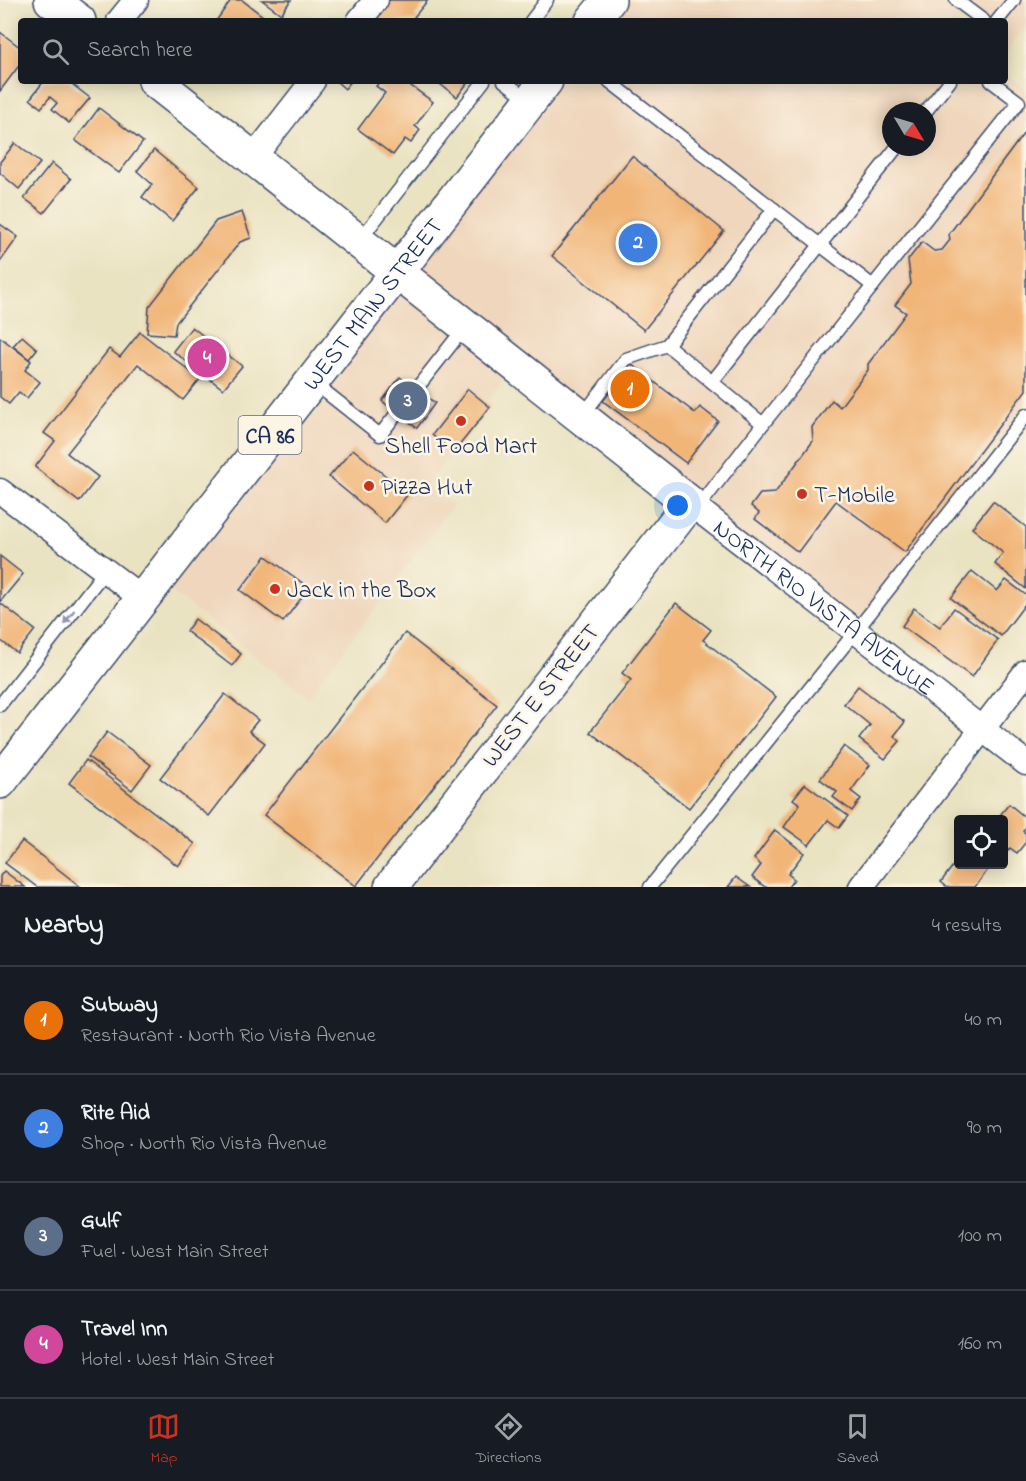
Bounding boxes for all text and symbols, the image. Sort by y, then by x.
search box [18,18,1008,84]
icon: search [39,35,72,68]
text: Search here [87,35,192,67]
north arrow [882,102,936,156]
street label: WEST MAIN STREET [296,211,453,399]
pin: 2 [618,220,658,266]
pin: 4 [188,336,226,380]
pin: 1 [610,366,650,412]
pin: 3 [388,378,428,424]
marker: Shell Food Mart [454,414,468,428]
road number: CA 86 [238,416,302,454]
place label: Shell Food Mart [385,430,537,465]
place label: Pizza Hut [381,471,473,506]
marker: Pizza Hut [362,479,376,493]
place label: T-Mobile [814,479,895,514]
marker: T-Mobile [795,487,809,501]
your location [663,491,692,520]
street label: NORTH RIO VISTA AVENUE [705,512,941,706]
place label: Jack in the Box [287,574,437,609]
marker: Jack in the Box [268,582,282,596]
one-way arrow [64,609,76,624]
street label: WEST E STREET [475,617,610,776]
map controls [954,815,1008,869]
button: locate [954,815,1008,869]
text: Nearby [24,907,103,945]
text: 4 results [932,912,1002,941]
text: Subway [81,990,158,1022]
text: 1 [40,1006,47,1035]
text: 40 m [965,1006,1002,1035]
text: Restaurant · North Rio Vista Avenue [81,1022,376,1051]
text: Rite Aid [81,1098,150,1130]
text: 2 [39,1114,48,1143]
text: 90 m [967,1114,1002,1143]
text: Shop · North Rio Vista Avenue [81,1130,327,1159]
text: Gulf [81,1206,121,1238]
text: 3 [39,1222,48,1251]
text: 100 m [958,1222,1002,1251]
text: Fuel · West Main Street [81,1238,269,1267]
text: Travel Inn [81,1314,167,1346]
text: 4 [39,1330,48,1359]
text: 160 m [958,1330,1002,1359]
text: Hotel · West Main Street [81,1346,274,1375]
tab: Map [147,1410,180,1470]
tab: Directions [475,1410,542,1470]
tab: Saved [837,1410,879,1470]

